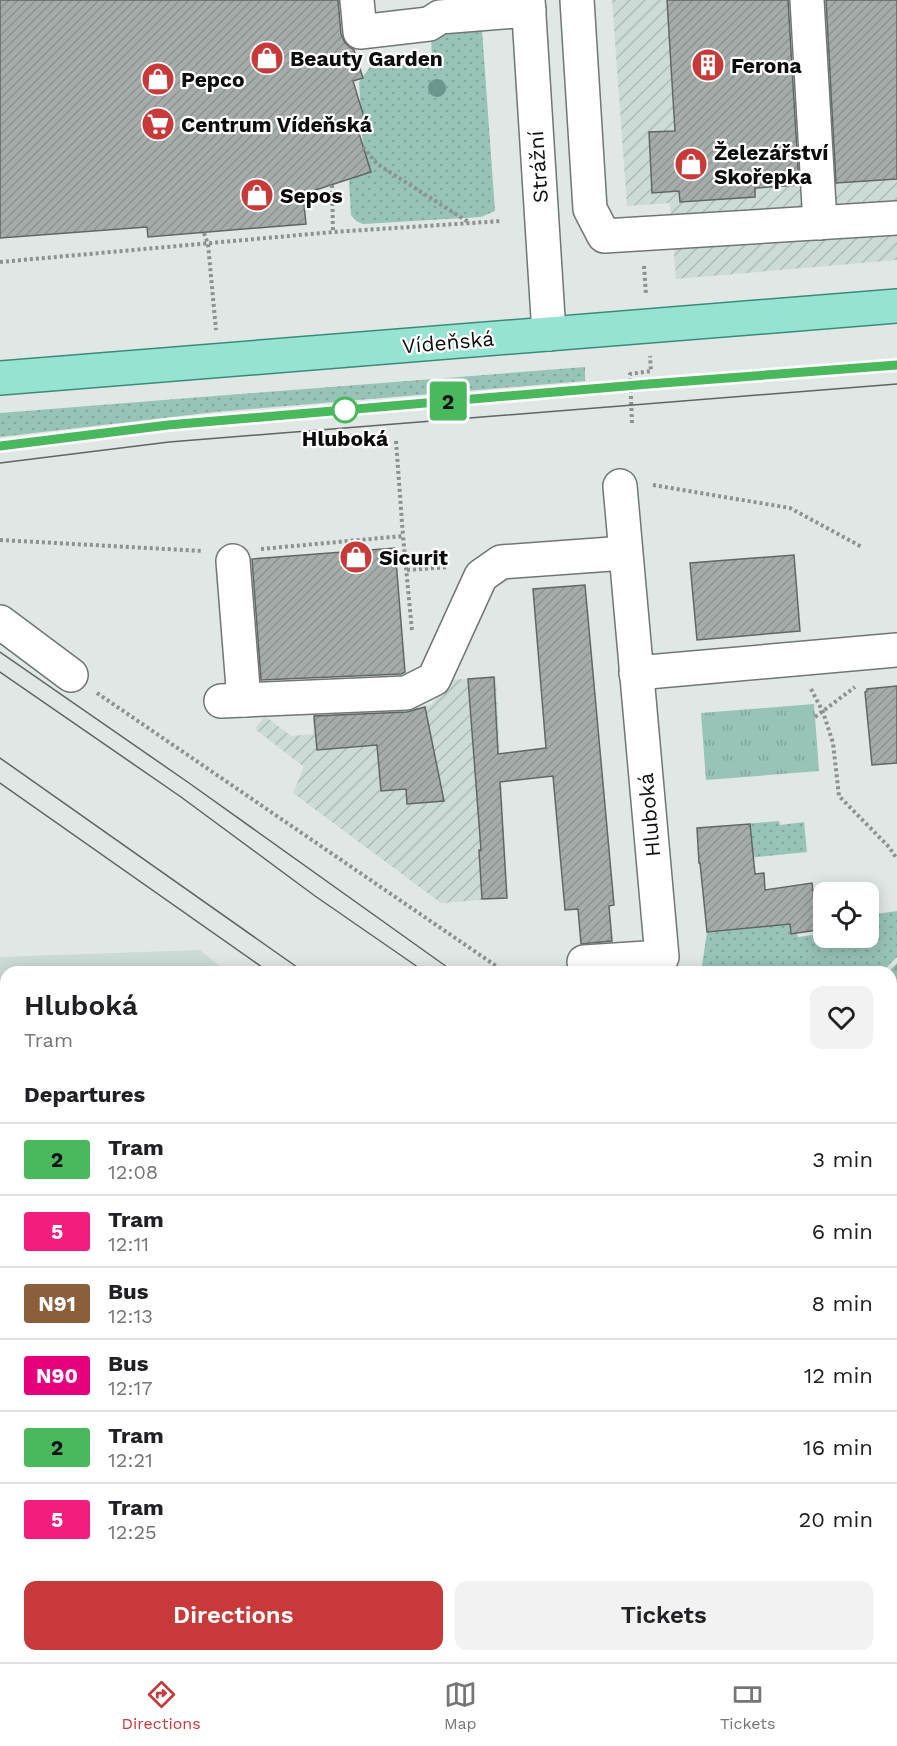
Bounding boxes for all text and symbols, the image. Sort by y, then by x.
shop icon: Beauty Garden [249,40,285,76]
place label: Beauty Garden [290,46,443,71]
building icon: Ferona [690,47,726,83]
place label: Ferona [731,53,802,78]
shop icon: Pepco [140,61,176,97]
place label: Pepco [181,67,245,92]
supermarket icon: Centrum Vídeňská [140,106,176,142]
place label: Centrum Vídeňská [181,112,373,137]
street label: Strážní [523,130,553,204]
place label: Železářství Skořepka [714,140,829,189]
shop icon: Železářství Skořepka [673,146,709,182]
shop icon: Sepos [239,177,275,213]
place label: Sepos [280,183,343,208]
street label: Vídeňská [401,326,495,358]
line badge: 2 [428,382,468,420]
text: 2 [442,389,454,414]
marker: Hluboká [332,397,358,423]
place label: Hluboká [302,426,389,451]
shop icon: Sicurit [338,539,374,575]
place label: Sicurit [379,545,448,570]
street label: Hluboká [633,772,665,858]
map controls [813,882,879,948]
button: locate [813,882,879,948]
button: heart [810,986,873,1049]
text: Hluboká [24,989,138,1022]
text: Tram [24,1028,73,1052]
text: Departures [24,1082,145,1107]
text: Tram [108,1135,164,1160]
text: 2 [51,1147,63,1172]
text: 3 min [812,1147,873,1172]
text: 12:08 [108,1160,158,1184]
text: Tram [108,1207,164,1232]
text: 5 [51,1219,63,1244]
text: 6 min [812,1219,873,1244]
text: 12:11 [108,1232,149,1256]
text: Bus [108,1279,148,1304]
text: N91 [38,1291,76,1316]
text: 8 min [812,1291,873,1316]
text: 12:13 [108,1304,153,1328]
text: Bus [108,1351,148,1376]
text: N90 [36,1363,78,1388]
text: 12 min [804,1363,873,1388]
text: 12:17 [108,1376,152,1400]
text: Tram [108,1423,164,1448]
text: 2 [51,1435,63,1460]
text: 16 min [803,1435,873,1460]
text: 12:21 [108,1448,153,1472]
text: Tram [108,1495,164,1520]
text: 5 [51,1507,63,1532]
text: 20 min [799,1507,873,1532]
text: 12:25 [108,1520,157,1544]
button: Directions [24,1581,443,1650]
button: Tickets [455,1581,873,1650]
tab: Directions [122,1678,201,1733]
tab: Map [444,1678,477,1733]
tab: Tickets [720,1678,775,1733]

